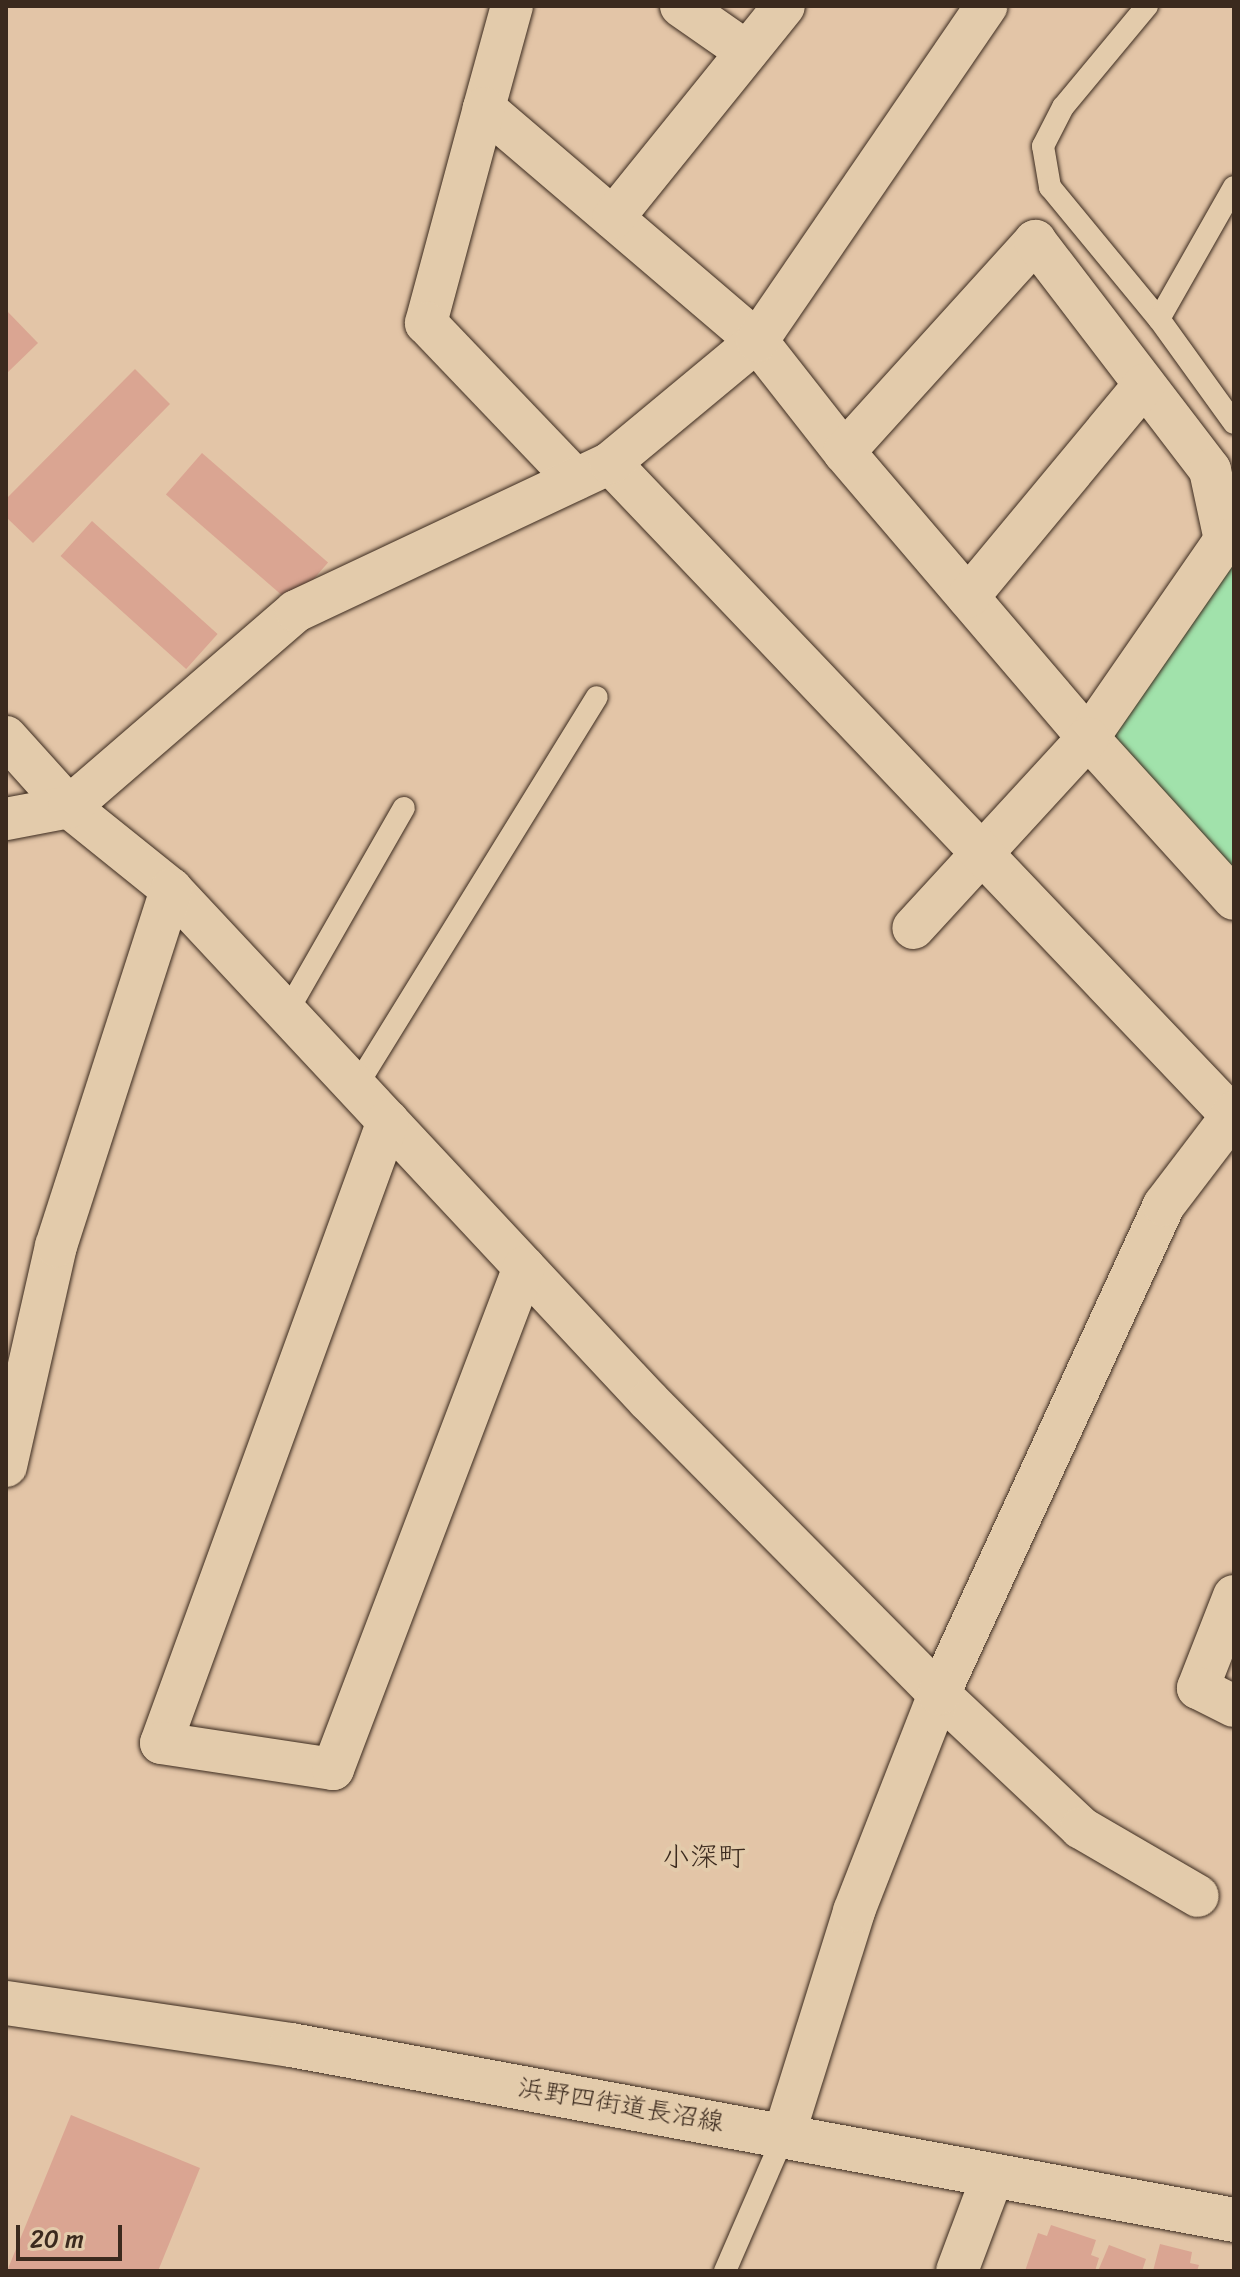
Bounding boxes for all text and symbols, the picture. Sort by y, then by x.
district label: 小深町 [662,1840,746,1874]
street label: 浜野四街道長沼線 [516,2072,726,2138]
scale bar [20,2209,126,2259]
text: 20 m [30,2218,84,2260]

